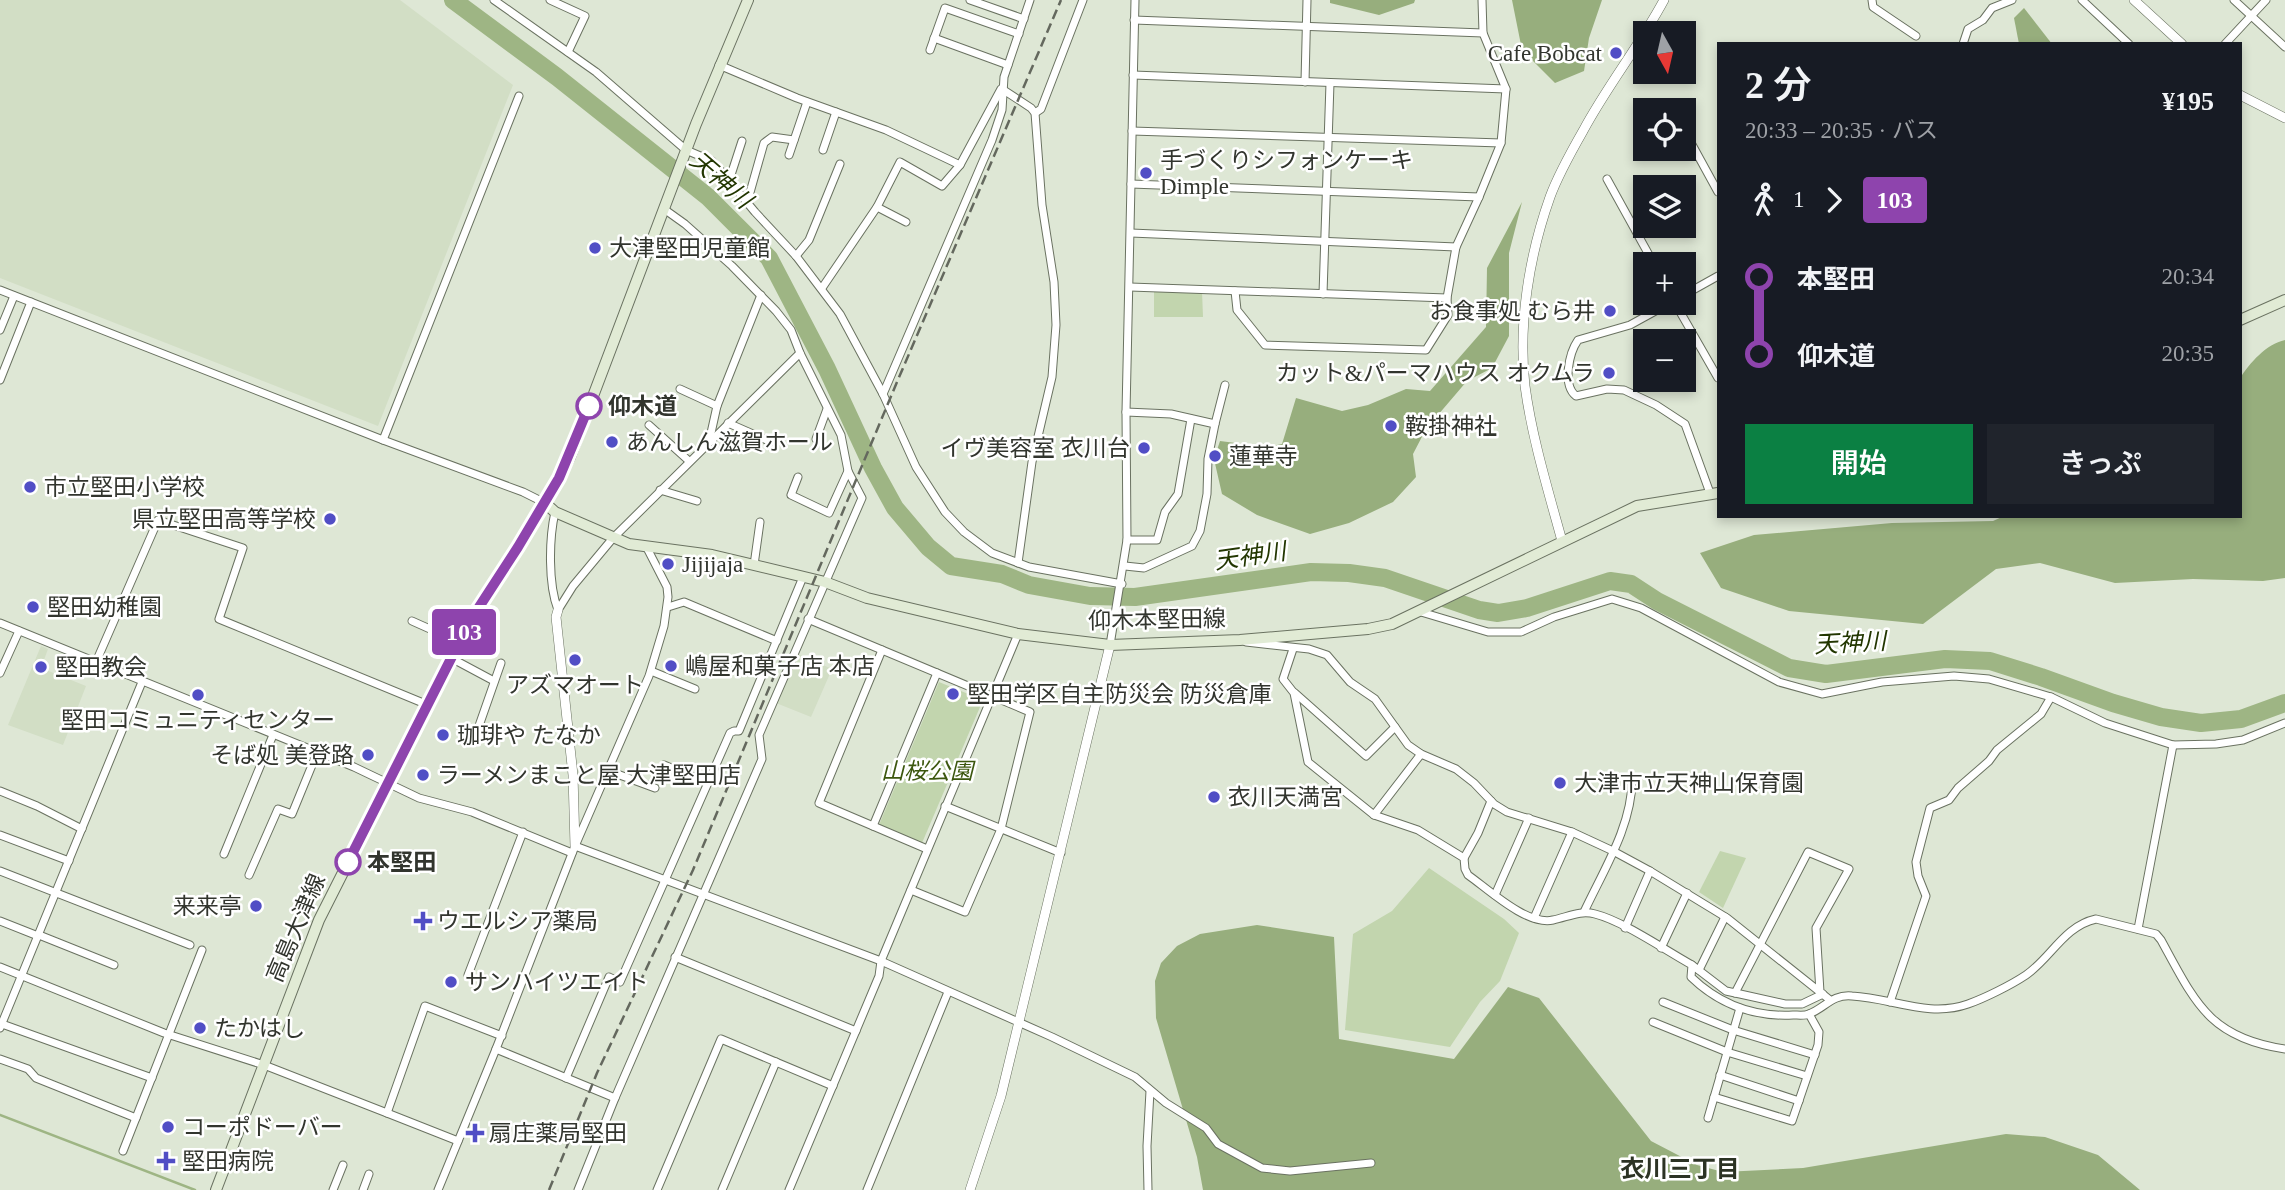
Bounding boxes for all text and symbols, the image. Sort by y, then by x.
north arrow [1633,21,1696,84]
map controls [1633,21,1696,392]
place label: Cafe Bobcat [1488,41,1603,66]
marker: Cafe Bobcat [1608,45,1624,61]
text: 2 分 [1745,64,1812,106]
text: ¥195 [2162,87,2214,116]
button: locate [1633,98,1696,161]
text: 20:33 – 20:35 · バス [1745,118,1938,143]
water label: 天神川 [685,147,759,215]
place label: 手づくりシフォンケーキ Dimple [1160,148,1413,199]
marker: 手づくりシフォンケーキ Dimple [1138,165,1154,181]
button: layers [1633,175,1696,238]
icon: walk [1745,181,1783,219]
icon: forward [1815,181,1853,219]
text: 1 [1793,187,1805,212]
text: 103 [1877,187,1913,213]
place label: 大津堅田児童館 [609,236,770,261]
marker: 大津堅田児童館 [587,240,603,256]
button: + [1633,252,1696,315]
text: 20:34 [2162,264,2214,289]
text: 本堅田 [1797,265,1875,294]
place label: お食事処 むら井 [1429,299,1596,324]
marker: お食事処 むら井 [1602,303,1618,319]
button: − [1633,329,1696,392]
text: 20:35 [2162,341,2214,366]
text: 仰木道 [1797,342,1875,371]
place label: カット&パーマハウス オクムラ [1276,361,1595,386]
marker: カット&パーマハウス オクムラ [1601,365,1617,381]
marker: 仰木道 [576,393,602,419]
place label: 仰木道 [608,394,677,419]
place label: 鞍掛神社 [1405,414,1497,439]
marker: 鞍掛神社 [1383,418,1399,434]
button: 開始 [1745,424,1973,504]
button: きっぷ [1987,424,2214,504]
place label: あんしん滋賀ホール [626,430,833,455]
marker: あんしん滋賀ホール [604,434,620,450]
place label: イヴ美容室 衣川台 [940,436,1130,461]
marker: イヴ美容室 衣川台 [1136,440,1152,456]
place label: 蓮華寺 [1229,444,1298,469]
marker: 蓮華寺 [1207,448,1223,464]
place label: 市立堅田小学校 [44,475,205,500]
marker: 市立堅田小学校 [22,479,38,495]
place label: 県立堅田高等学校 [132,507,316,532]
marker: 県立堅田高等学校 [322,511,338,527]
water label: 天神川 [1213,538,1290,574]
place label: Jijijaja [682,552,743,577]
marker: Jijijaja [660,556,676,572]
place label: 堅田幼稚園 [47,595,162,620]
marker: 堅田幼稚園 [25,599,41,615]
street label: 仰木本堅田線 [1088,606,1226,634]
line badge: 103 [424,609,504,655]
text: 103 [446,619,482,645]
water label: 天神川 [1813,628,1890,658]
marker: アズマオート [567,652,583,668]
place label: 嶋屋和菓子店 本店 [685,654,875,679]
place label: 堅田教会 [55,655,147,680]
marker: 嶋屋和菓子店 本店 [663,658,679,674]
marker: 堅田教会 [33,659,49,675]
place label: アズマオート [506,673,644,698]
place label: 堅田学区自主防災会 防災倉庫 [967,682,1272,707]
marker: 堅田学区自主防災会 防災倉庫 [945,686,961,702]
marker: 堅田コミュニティセンター [190,687,206,703]
place label: 堅田コミュニティセンター [61,708,335,733]
place label: 珈琲や たなか [457,723,601,748]
marker: 珈琲や たなか [435,727,451,743]
place label: そば処 美登路 [210,743,354,768]
marker: そば処 美登路 [360,747,376,763]
park label: 山桜公園 [881,759,976,784]
place label: ラーメンまこと屋 大津堅田店 [437,763,741,788]
marker: ラーメンまこと屋 大津堅田店 [415,767,431,783]
place label: 大津市立天神山保育園 [1574,771,1804,796]
marker: 大津市立天神山保育園 [1552,775,1568,791]
place label: 衣川天満宮 [1228,785,1343,810]
marker: 衣川天満宮 [1206,789,1222,805]
marker: 本堅田 [335,849,361,875]
place label: 本堅田 [367,850,436,875]
street label: 高島大津線 [262,870,330,986]
place label: 来来亭 [173,894,242,919]
marker: 来来亭 [248,898,264,914]
place label: ウエルシア薬局 [437,909,598,934]
marker: ウエルシア薬局 [415,913,431,929]
place label: サンハイツエイト [465,970,649,995]
marker: サンハイツエイト [443,974,459,990]
place label: たかはし [214,1016,305,1041]
marker: たかはし [192,1020,208,1036]
place label: コーポドーバー [182,1115,343,1140]
marker: コーポドーバー [160,1119,176,1135]
place label: 扇庄薬局堅田 [489,1121,627,1146]
marker: 扇庄薬局堅田 [467,1125,483,1141]
place label: 堅田病院 [182,1149,274,1174]
marker: 堅田病院 [156,1151,176,1171]
district label: 衣川三丁目 [1620,1156,1740,1182]

